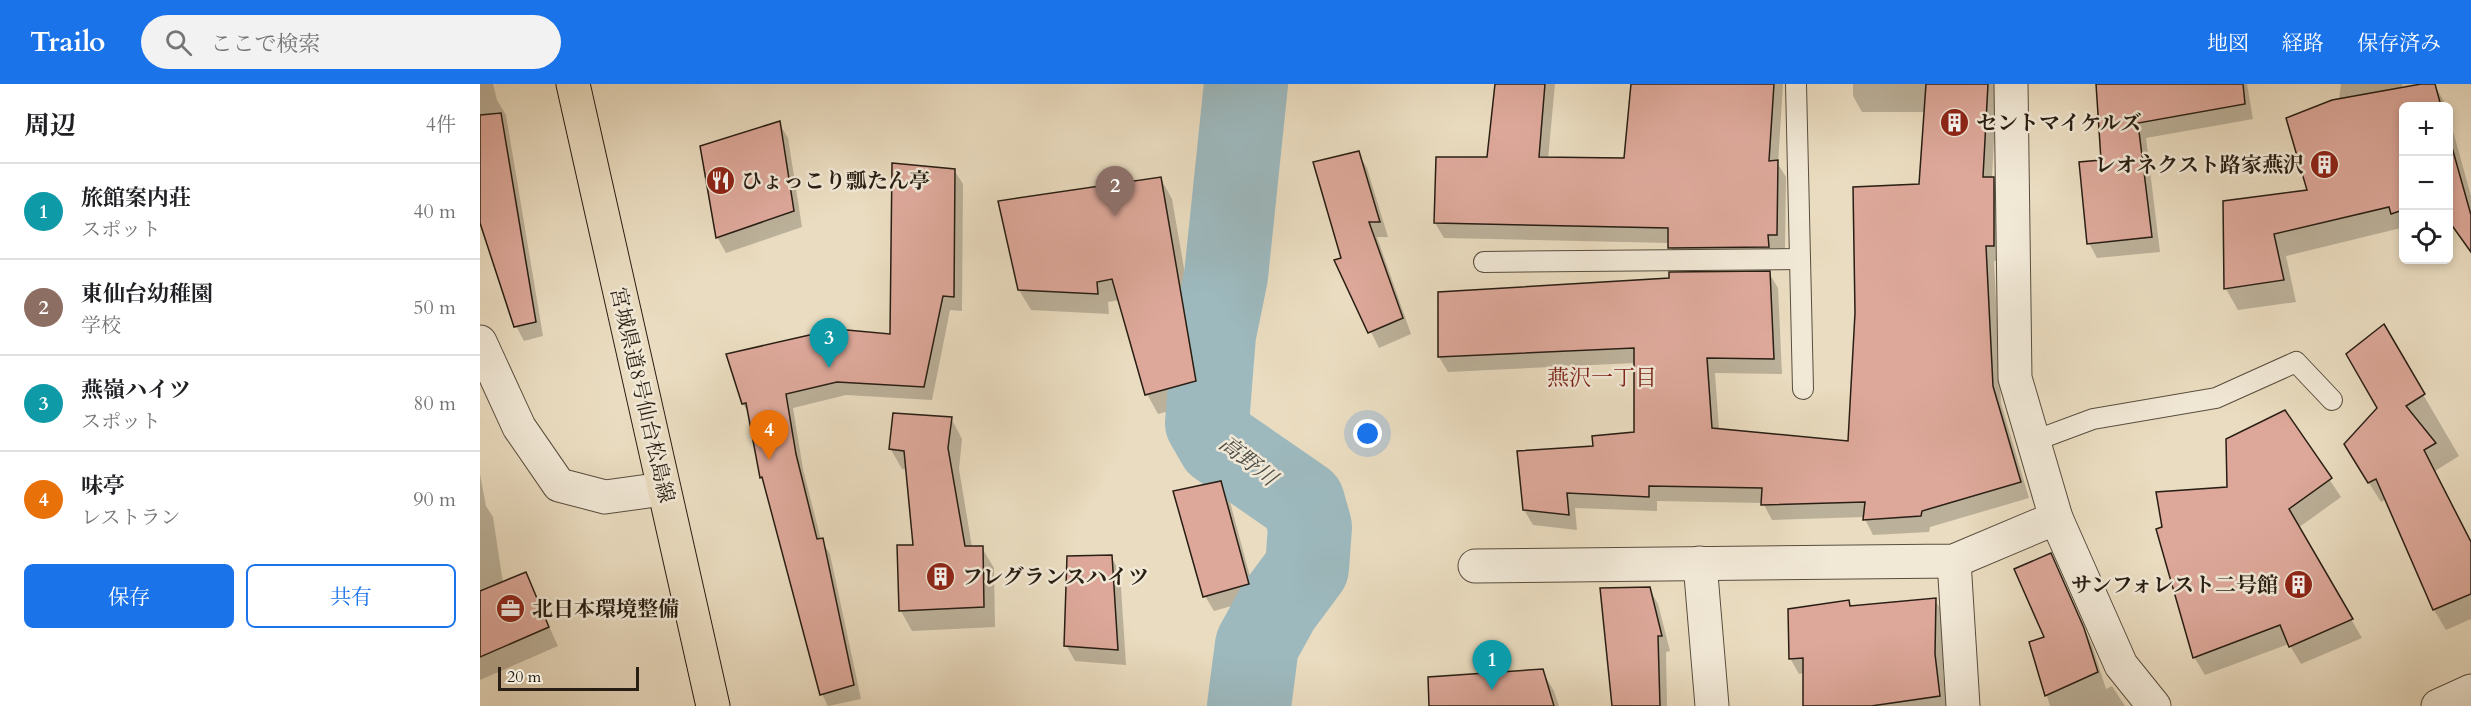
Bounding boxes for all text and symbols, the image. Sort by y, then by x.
search box [141,15,561,69]
text: Trailo [30,23,105,61]
icon: search [162,26,195,59]
text: ここで検索 [210,29,320,59]
text: 地図 [2207,29,2249,58]
text: 経路 [2282,29,2324,58]
text: 保存済み [2357,29,2441,58]
map controls [2399,102,2453,264]
button: + [2399,102,2453,156]
building icon: セントマイケルズ [1939,107,1971,139]
text: 周辺 [24,108,76,143]
place label: セントマイケルズ [1976,109,2141,138]
text: 4件 [426,111,456,138]
building icon: レオネクスト路家燕沢 [2309,149,2341,181]
place label: レオネクスト路家燕沢 [2094,151,2304,180]
button: − [2399,156,2453,210]
restaurant icon: ひょっこり瓢たん亭 [704,165,736,197]
pin: 2 [1096,166,1134,216]
place label: ひょっこり瓢たん亭 [741,167,930,196]
text: 旅館案内荘 [81,183,191,213]
text: 1 [38,198,49,225]
text: 40 m [413,198,456,225]
button: locate [2399,210,2453,264]
text: スポット [81,216,161,243]
text: 東仙台幼稚園 [81,279,213,309]
street label: 宮城県道8号仙台松島線 [603,284,681,506]
text: 2 [38,294,49,321]
text: 50 m [413,294,456,321]
text: 学校 [81,312,121,339]
pin: 3 [810,318,848,368]
district label: 燕沢一丁目 [1547,363,1657,393]
text: 燕嶺ハイツ [81,375,191,405]
text: 3 [38,390,49,417]
text: 80 m [413,390,456,417]
text: スポット [81,408,161,435]
pin: 4 [750,410,788,460]
your location [1353,419,1382,448]
water label: 高野川 [1213,429,1285,494]
text: 味亭 [81,471,125,501]
text: 4 [38,486,49,513]
text: 90 m [413,486,456,513]
text: レストラン [81,504,180,531]
building icon: フレグランスハイツ [925,561,957,593]
place label: フレグランスハイツ [962,563,1149,592]
button: 保存 [24,564,234,628]
button: 共有 [246,564,456,628]
building icon: サンフォレスト二号館 [2283,569,2315,601]
place label: サンフォレスト二号館 [2071,571,2278,600]
office icon: 北日本環境整備 [495,593,527,625]
place label: 北日本環境整備 [532,595,679,624]
pin: 1 [1472,640,1512,690]
scale bar [498,664,639,692]
text: 20 m [507,666,541,688]

